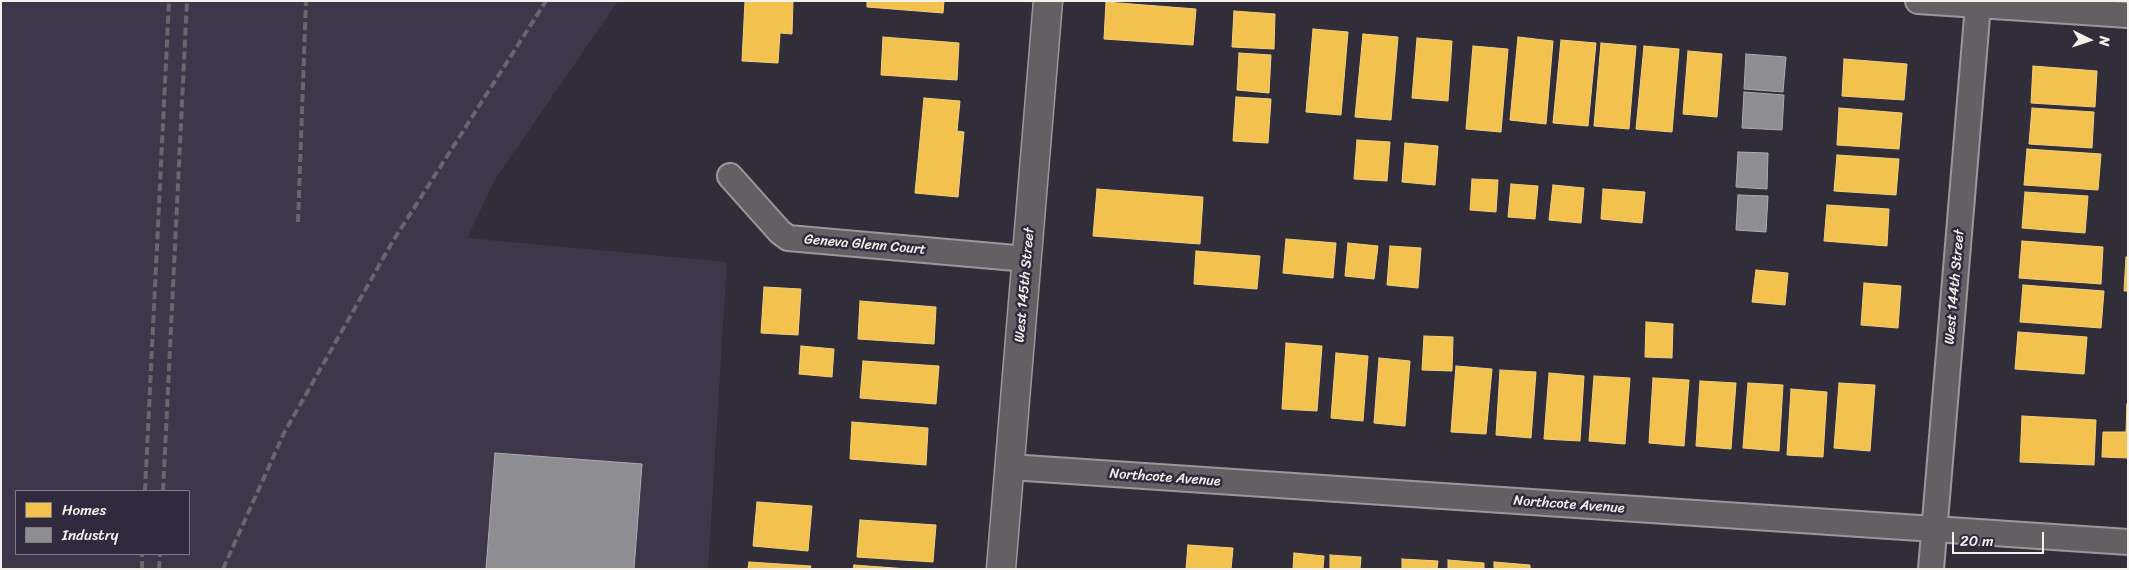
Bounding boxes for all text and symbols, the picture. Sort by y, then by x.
north arrow [2064,15,2114,65]
text: N [2092,35,2117,47]
street label: West 145th Street [1012,227,1038,343]
street label: West 144th Street [1942,229,1968,345]
street label: Geneva Glenn Court [804,231,926,259]
street label: Northcote Avenue [1109,466,1221,490]
legend [15,490,190,555]
street label: Northcote Avenue [1513,493,1625,517]
text: Homes [62,497,106,523]
text: Industry [62,522,119,548]
scale bar [1954,522,2046,554]
text: 20 m [1960,528,1994,554]

